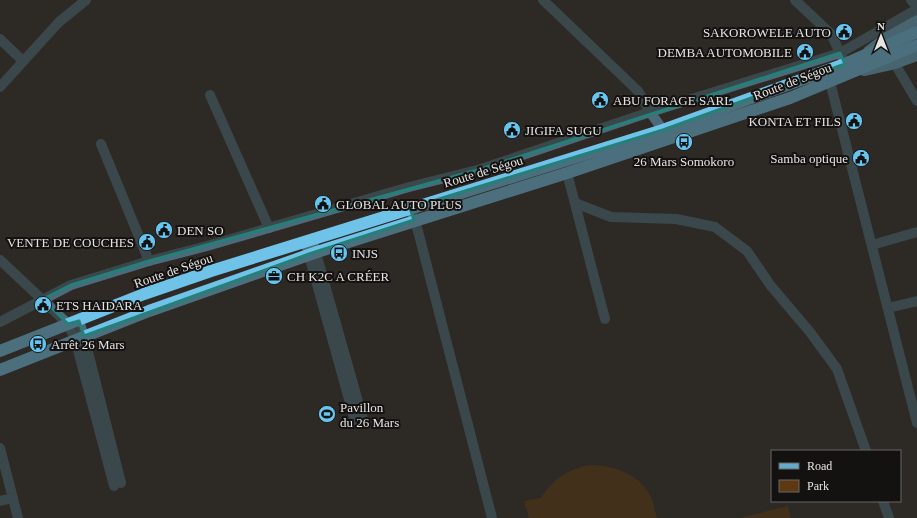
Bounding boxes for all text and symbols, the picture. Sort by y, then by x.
north arrow [861,16,901,56]
text: N [877,20,885,32]
public building icon: SAKOROWELE AUTO [834,22,854,42]
place label: SAKOROWELE AUTO [703,25,831,40]
public building icon: DEMBA AUTOMOBILE [795,42,815,62]
place label: DEMBA AUTOMOBILE [658,45,792,60]
street label: Route de Ségou [751,60,834,103]
public building icon: ABU FORAGE SARL [590,90,610,110]
place label: ABU FORAGE SARL [613,93,732,108]
public building icon: KONTA ET FILS [844,111,864,131]
place label: KONTA ET FILS [748,114,841,129]
public building icon: JIGIFA SUGU [502,120,522,140]
place label: JIGIFA SUGU [525,123,602,138]
bus stop icon: 26 Mars Somokoro [674,132,694,152]
public building icon: Samba optique [851,148,871,168]
place label: Samba optique [770,151,848,166]
street label: Route de Ségou [442,152,525,191]
place label: 26 Mars Somokoro [634,154,734,169]
public building icon: GLOBAL AUTO PLUS [313,194,333,214]
place label: GLOBAL AUTO PLUS [336,197,462,212]
public building icon: DEN SO [154,220,174,240]
place label: DEN SO [177,223,224,238]
public building icon: VENTE DE COUCHES [137,232,157,252]
place label: VENTE DE COUCHES [7,235,134,250]
bus stop icon: INJS [329,243,349,263]
place label: INJS [352,246,378,261]
street label: Route de Ségou [132,250,215,291]
office icon: CH K2C A CRÉER [264,266,284,286]
place label: CH K2C A CRÉER [287,269,390,284]
public building icon: ETS HAIDARA [33,295,53,315]
place label: ETS HAIDARA [56,298,143,313]
bus stop icon: Arrêt 26 Mars [28,334,48,354]
place label: Arrêt 26 Mars [51,337,125,352]
place label: Pavillon du 26 Mars [340,400,399,430]
sports icon: Pavillon du 26 Mars [317,404,337,424]
legend [771,450,901,502]
text: Road [807,459,832,473]
text: Park [807,479,829,493]

